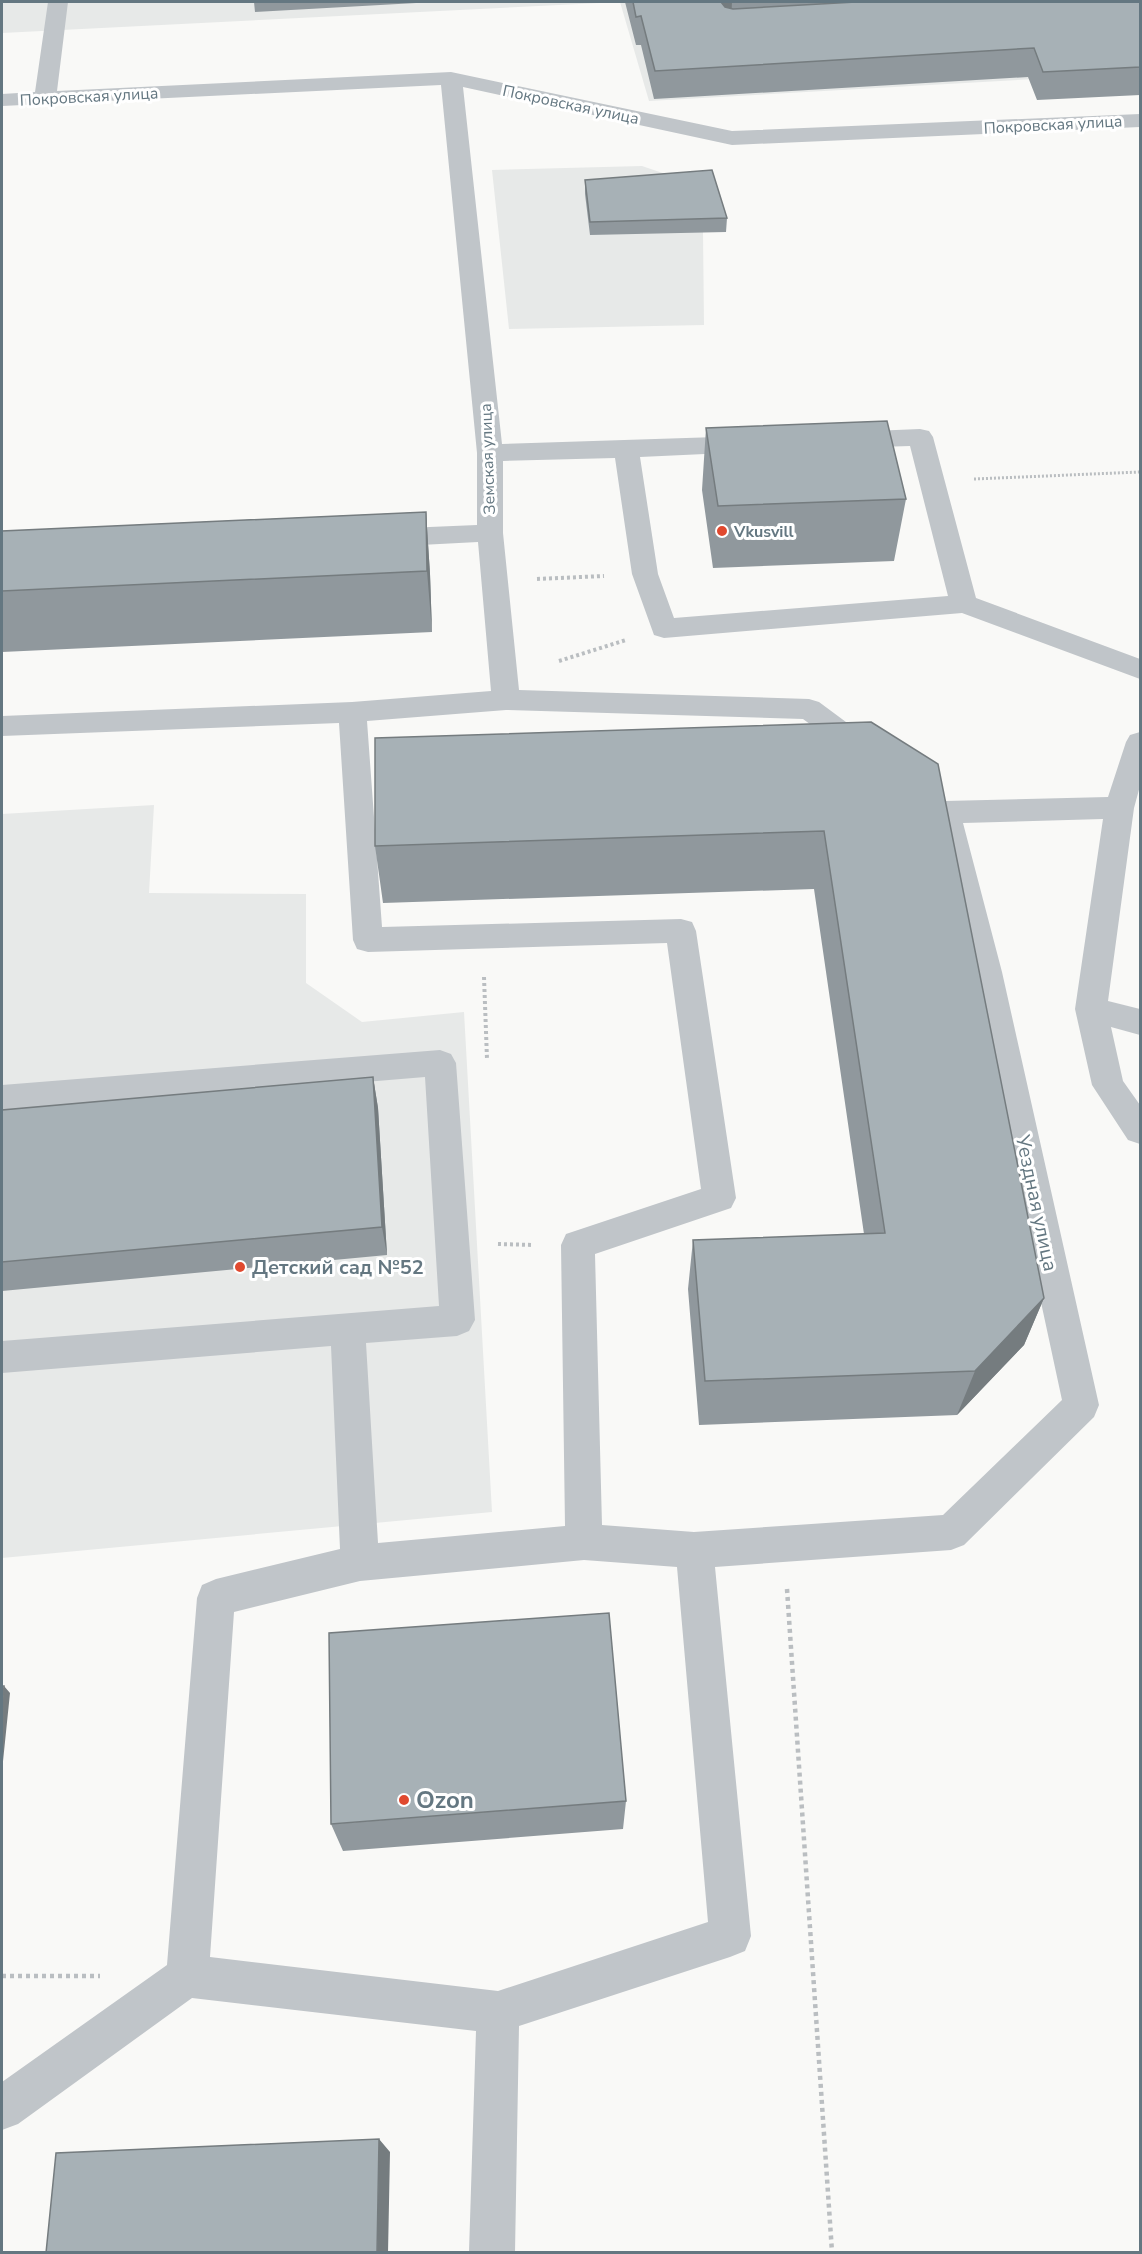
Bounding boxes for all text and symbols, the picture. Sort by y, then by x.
street label: Покровская улица [501,80,641,130]
street label: Покровская улица [19,82,159,112]
street label: Покровская улица [983,110,1123,140]
street label: Земская улица [475,403,501,515]
place label: Vkusvill [733,521,794,543]
marker: Vkusvill [715,524,729,538]
street label: Уездная улица [1009,1132,1064,1274]
place label: Детский сад №52 [252,1254,424,1281]
marker: Детский сад №52 [233,1260,247,1274]
place label: Ozon [416,1784,474,1816]
marker: Ozon [397,1793,411,1807]

